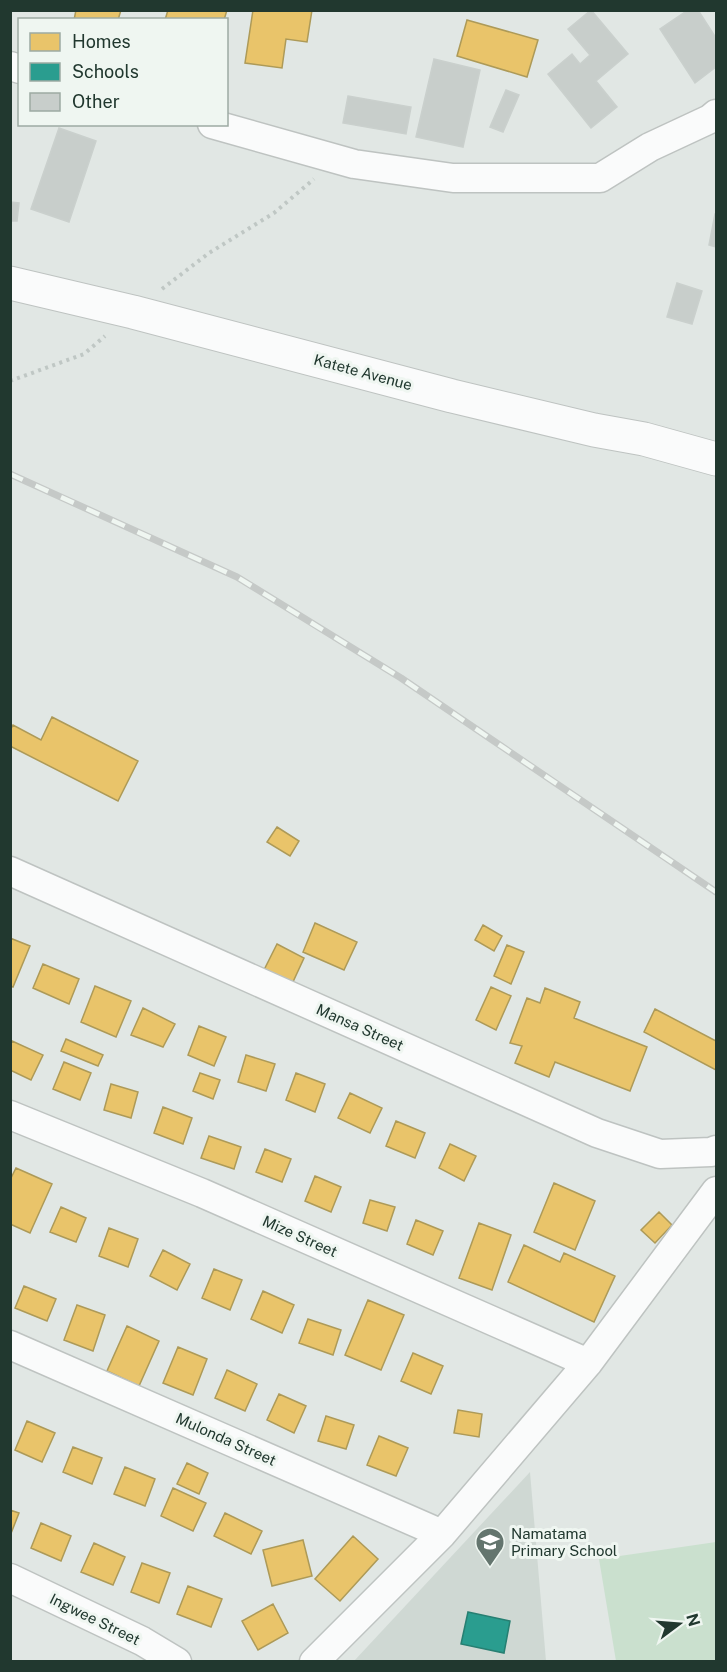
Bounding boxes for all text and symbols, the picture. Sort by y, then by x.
legend [18,18,228,126]
text: Homes [72,31,131,52]
text: Schools [72,61,139,82]
text: Other [72,91,120,112]
street label: Katete Avenue [312,351,414,393]
street label: Mansa Street [314,1000,406,1054]
street label: Mize Street [260,1212,340,1260]
street label: Mulonda Street [173,1409,279,1469]
place label: Namatama Primary School [511,1525,617,1559]
school or university icon: Namatama Primary School [474,1526,506,1568]
street label: Ingwee Street [47,1590,143,1648]
north arrow [649,1594,709,1654]
text: N [682,1611,704,1629]

